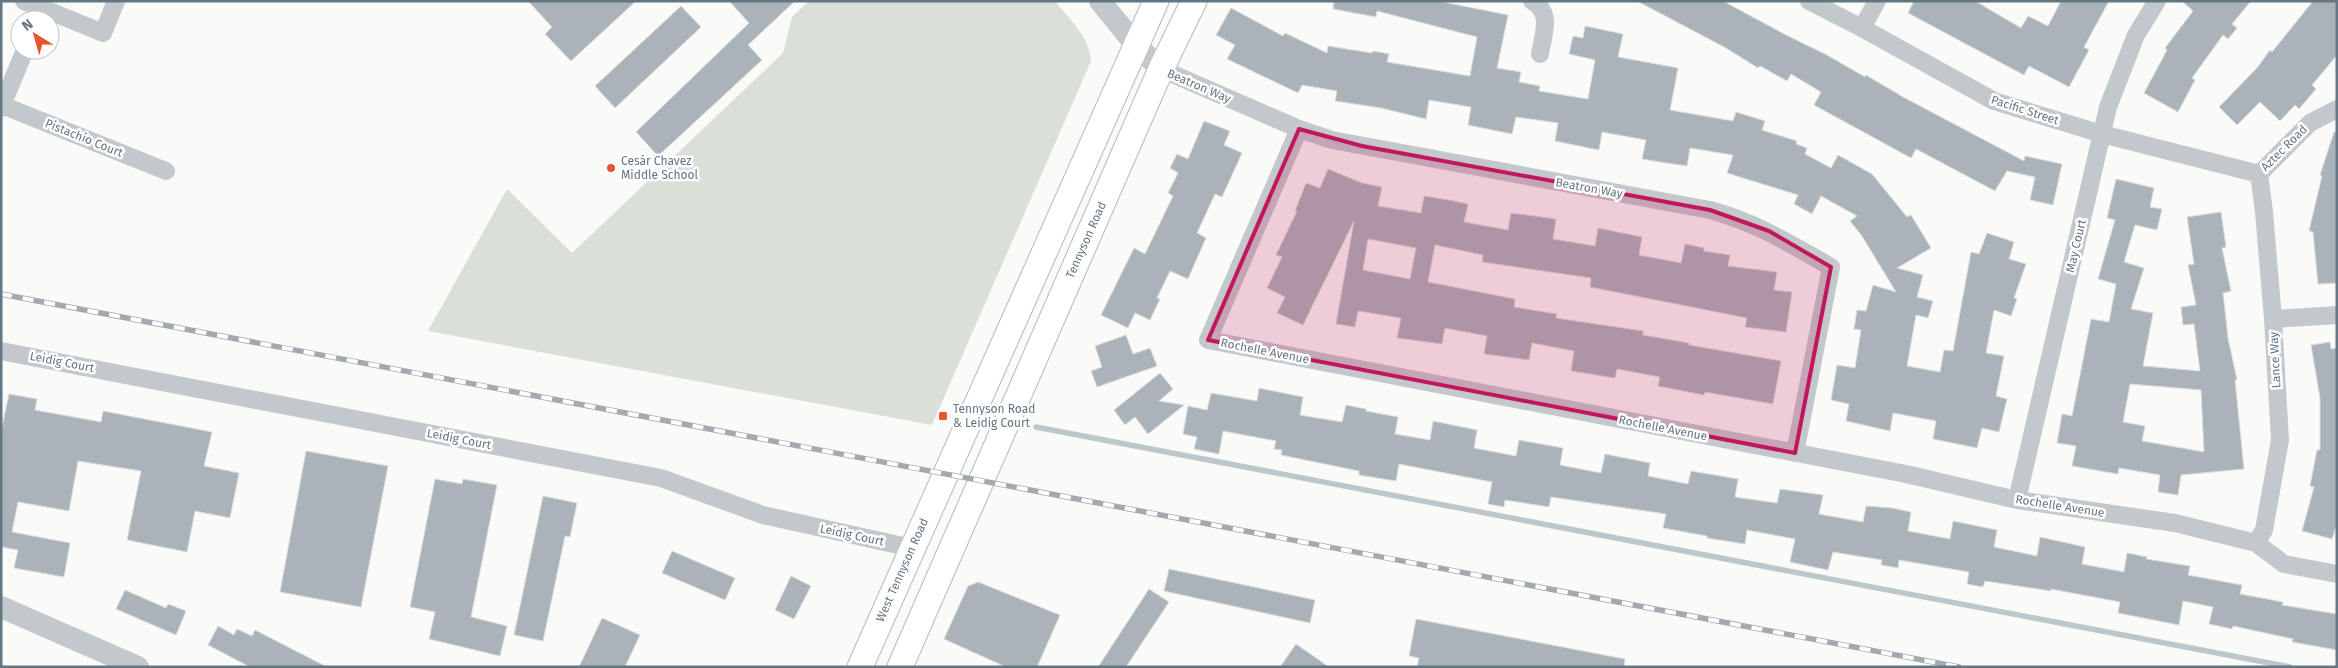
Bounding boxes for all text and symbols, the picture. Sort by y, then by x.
north arrow [10,10,60,60]
text: N [19,15,36,35]
street label: Beatron Way [1165,66,1233,106]
street label: Pacific Street [1989,92,2061,128]
street label: Pistachio Court [43,116,125,160]
street label: Aztec Road [2258,122,2310,174]
place label: Cesár Chavez Middle School [621,154,699,182]
marker: Cesár Chavez Middle School [605,162,617,174]
street label: Beatron Way [1554,175,1624,201]
street label: Tennyson Road [1063,200,1109,280]
street label: May Court [2063,217,2089,274]
street label: Lance Way [2267,331,2283,389]
street label: Rochelle Avenue [1220,336,1310,366]
street label: Leidig Court [29,349,96,375]
place label: Tennyson Road & Leidig Court [953,402,1035,430]
marker: Tennyson Road & Leidig Court [937,410,949,422]
street label: Rochelle Avenue [1618,413,1708,443]
street label: Leidig Court [426,426,493,452]
street label: Rochelle Avenue [2014,492,2106,520]
street label: West Tennyson Road [873,516,931,624]
street label: Leidig Court [819,521,886,549]

